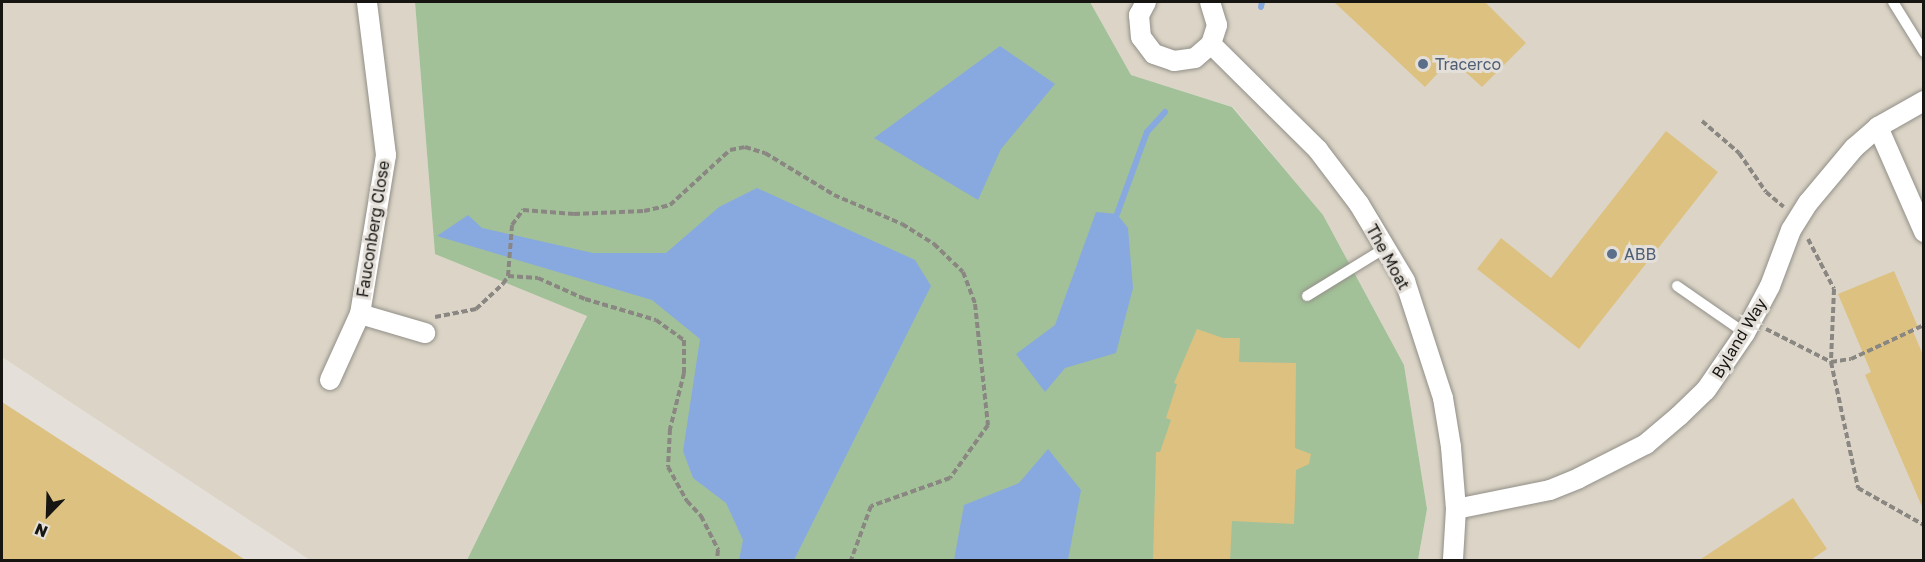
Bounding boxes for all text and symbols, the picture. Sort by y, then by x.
place label: Tracerco [1435,54,1501,74]
marker: Tracerco [1416,57,1430,71]
street label: Fauconberg Close [353,159,393,299]
street label: The Moat [1362,221,1414,293]
place label: ABB [1624,244,1656,264]
marker: ABB [1605,247,1619,261]
street label: Byland Way [1708,295,1770,381]
north arrow [18,484,78,544]
text: N [31,519,50,542]

